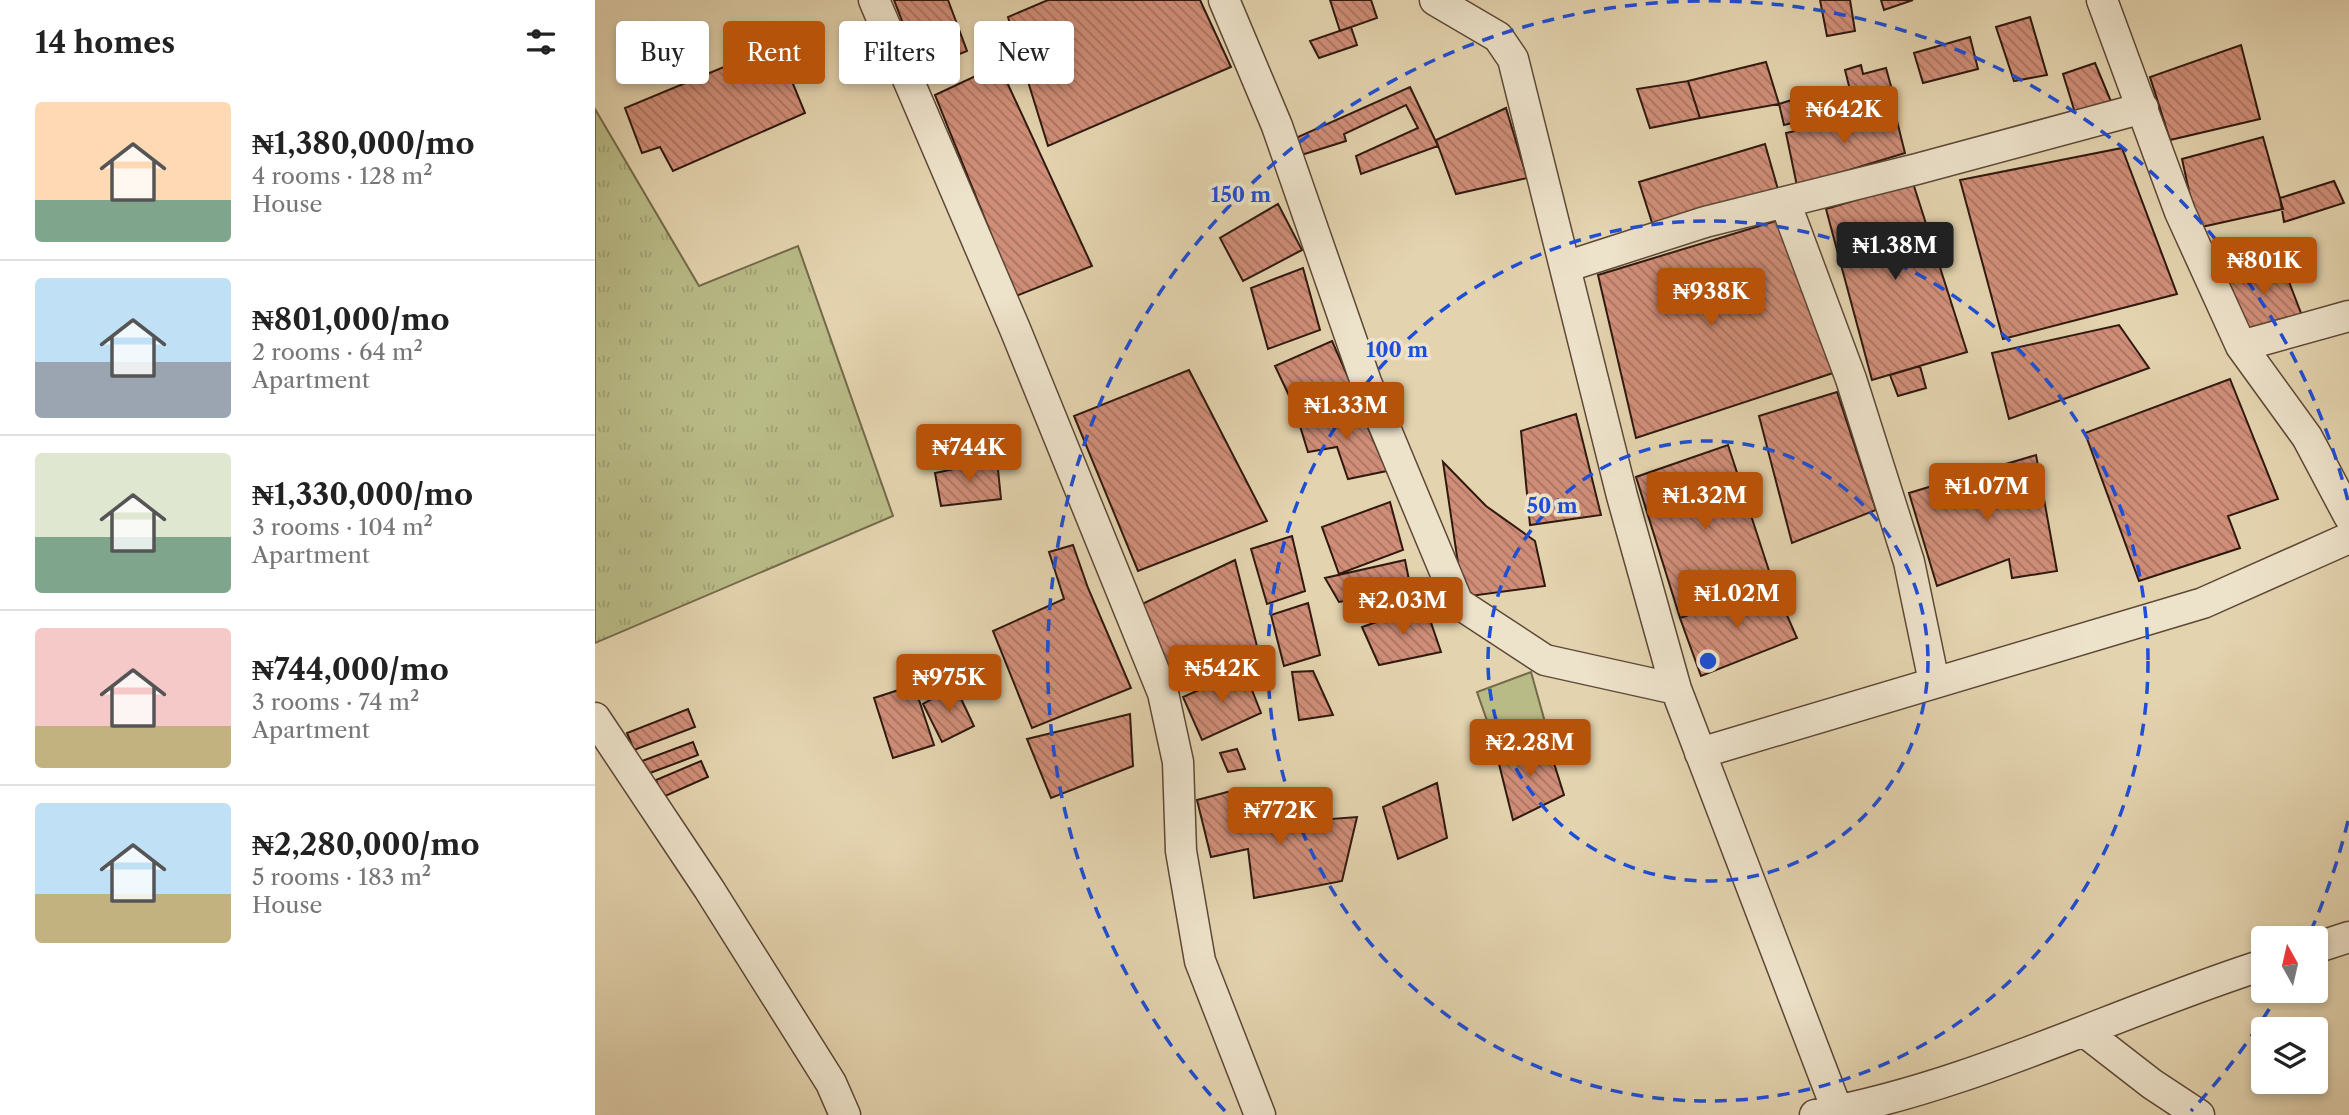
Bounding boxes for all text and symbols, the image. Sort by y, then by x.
chip: Buy [616,21,709,84]
chip: Rent [723,21,825,84]
chip: Filters [839,21,960,84]
chip: New [974,21,1074,84]
icon: filters [522,23,560,61]
text: 14 homes [35,24,175,61]
pin: ₦642K [1795,86,1893,146]
text: ₦642K [1806,95,1882,123]
text: ₦1,380,000/mo [252,125,474,162]
icon: home [91,130,175,214]
text: 4 rooms · 128 m² [252,162,433,190]
text: 150 m [1211,182,1271,207]
text: House [252,190,322,218]
pin: ₦1.38M [1838,222,1952,282]
text: ₦1.38M [1853,231,1937,259]
pin: ₦801K [2215,238,2313,297]
text: ₦801K [2227,246,2301,274]
pin: ₦938K [1662,268,1760,328]
text: ₦938K [1673,277,1749,305]
text: ₦801,000/mo [252,301,450,338]
icon: home [91,306,175,390]
text: 100 m [1366,337,1428,362]
text: 2 rooms · 64 m² [252,338,423,366]
text: Apartment [252,366,370,394]
pin: ₦1.33M [1289,382,1403,442]
text: ₦1.33M [1304,391,1388,419]
pin: ₦744K [920,424,1018,484]
text: ₦744K [932,433,1006,461]
pin: ₦1.07M [1930,463,2044,523]
pin: ₦1.32M [1648,472,1762,532]
text: ₦1.07M [1945,472,2029,500]
text: ₦1,330,000/mo [252,476,473,513]
icon: home [91,481,175,565]
text: ₦1.32M [1663,481,1747,509]
text: 50 m [1526,493,1578,518]
text: 3 rooms · 104 m² [252,513,433,541]
text: Apartment [252,541,370,569]
pin: ₦1.02M [1680,570,1794,630]
pin: ₦2.03M [1346,578,1460,637]
text: ₦1.02M [1694,579,1780,607]
text: ₦2.03M [1359,586,1447,614]
pin: ₦542K [1173,646,1271,705]
centre of rings [1696,649,1720,673]
text: ₦744,000/mo [252,651,449,688]
pin: ₦975K [900,654,998,714]
text: ₦542K [1185,654,1259,682]
icon: home [91,656,175,740]
text: ₦975K [912,663,986,691]
text: 3 rooms · 74 m² [252,688,419,716]
text: Apartment [252,716,370,744]
pin: ₦2.28M [1473,720,1587,779]
text: ₦2.28M [1486,728,1574,756]
pin: ₦772K [1231,788,1329,847]
text: ₦772K [1244,796,1316,824]
text: ₦2,280,000/mo [252,826,479,863]
icon: home [91,831,175,915]
text: 5 rooms · 183 m² [252,863,431,891]
text: House [252,891,322,919]
north arrow [2251,926,2327,1003]
map controls [2251,926,2328,1094]
button: layers [2251,1017,2328,1094]

